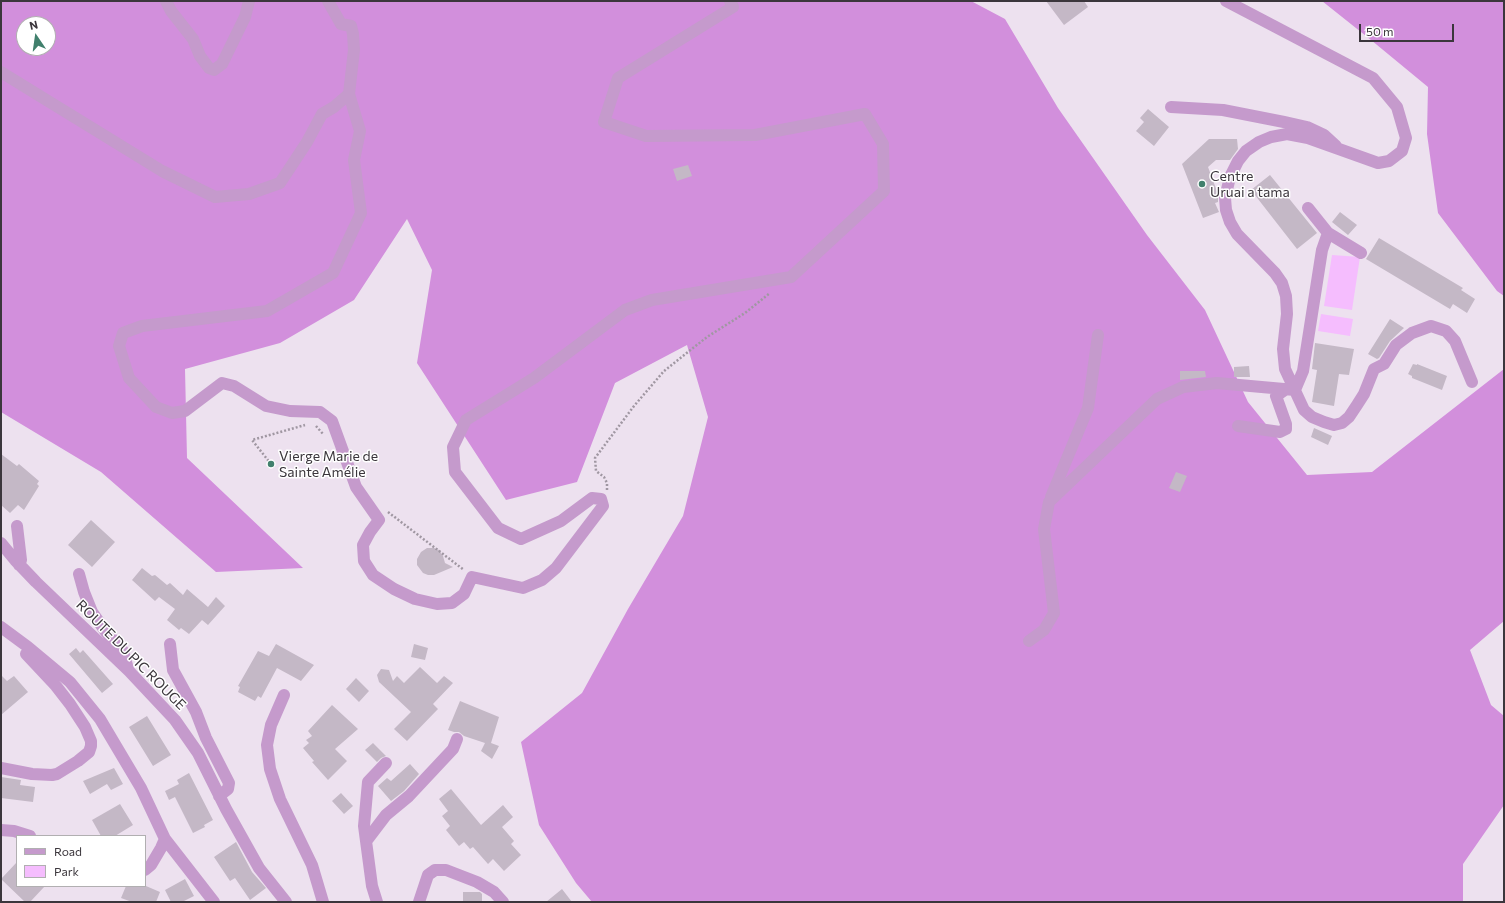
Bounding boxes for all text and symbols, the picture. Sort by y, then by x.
north arrow [16,16,56,56]
scale bar [1361,16,1456,42]
text: N [28,18,39,32]
text: 50 m [1366,24,1394,38]
place label: Centre Uruai a tama [1210,168,1290,200]
marker: Centre Uruai a tama [1197,179,1207,189]
place label: Vierge Marie de Sainte Amélie [279,448,378,480]
marker: Vierge Marie de Sainte Amélie [266,459,276,469]
street label: ROUTE DU PIC ROUGE [73,597,189,713]
legend [16,835,146,887]
text: Road [54,844,82,858]
text: Park [54,864,79,878]

